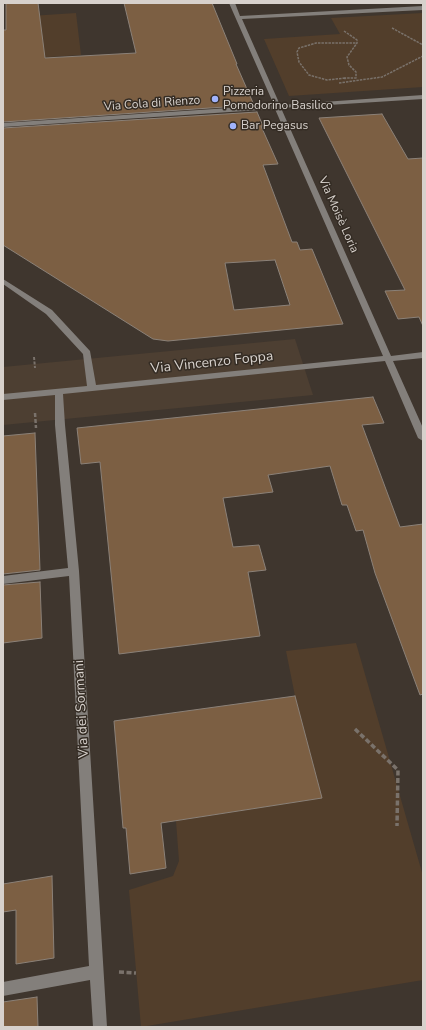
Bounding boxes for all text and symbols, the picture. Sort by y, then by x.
place label: Pizzeria Pomodorino Basilico [223,85,333,113]
street label: Via Cola di Rienzo [103,93,201,115]
marker: Pizzeria Pomodorino Basilico [210,94,220,104]
place label: Bar Pegasus [241,119,308,133]
marker: Bar Pegasus [228,121,238,131]
street label: Via Moisè Loria [315,175,361,255]
street label: Via Vincenzo Foppa [150,348,274,378]
street label: Via dei Sormani [71,659,93,759]

